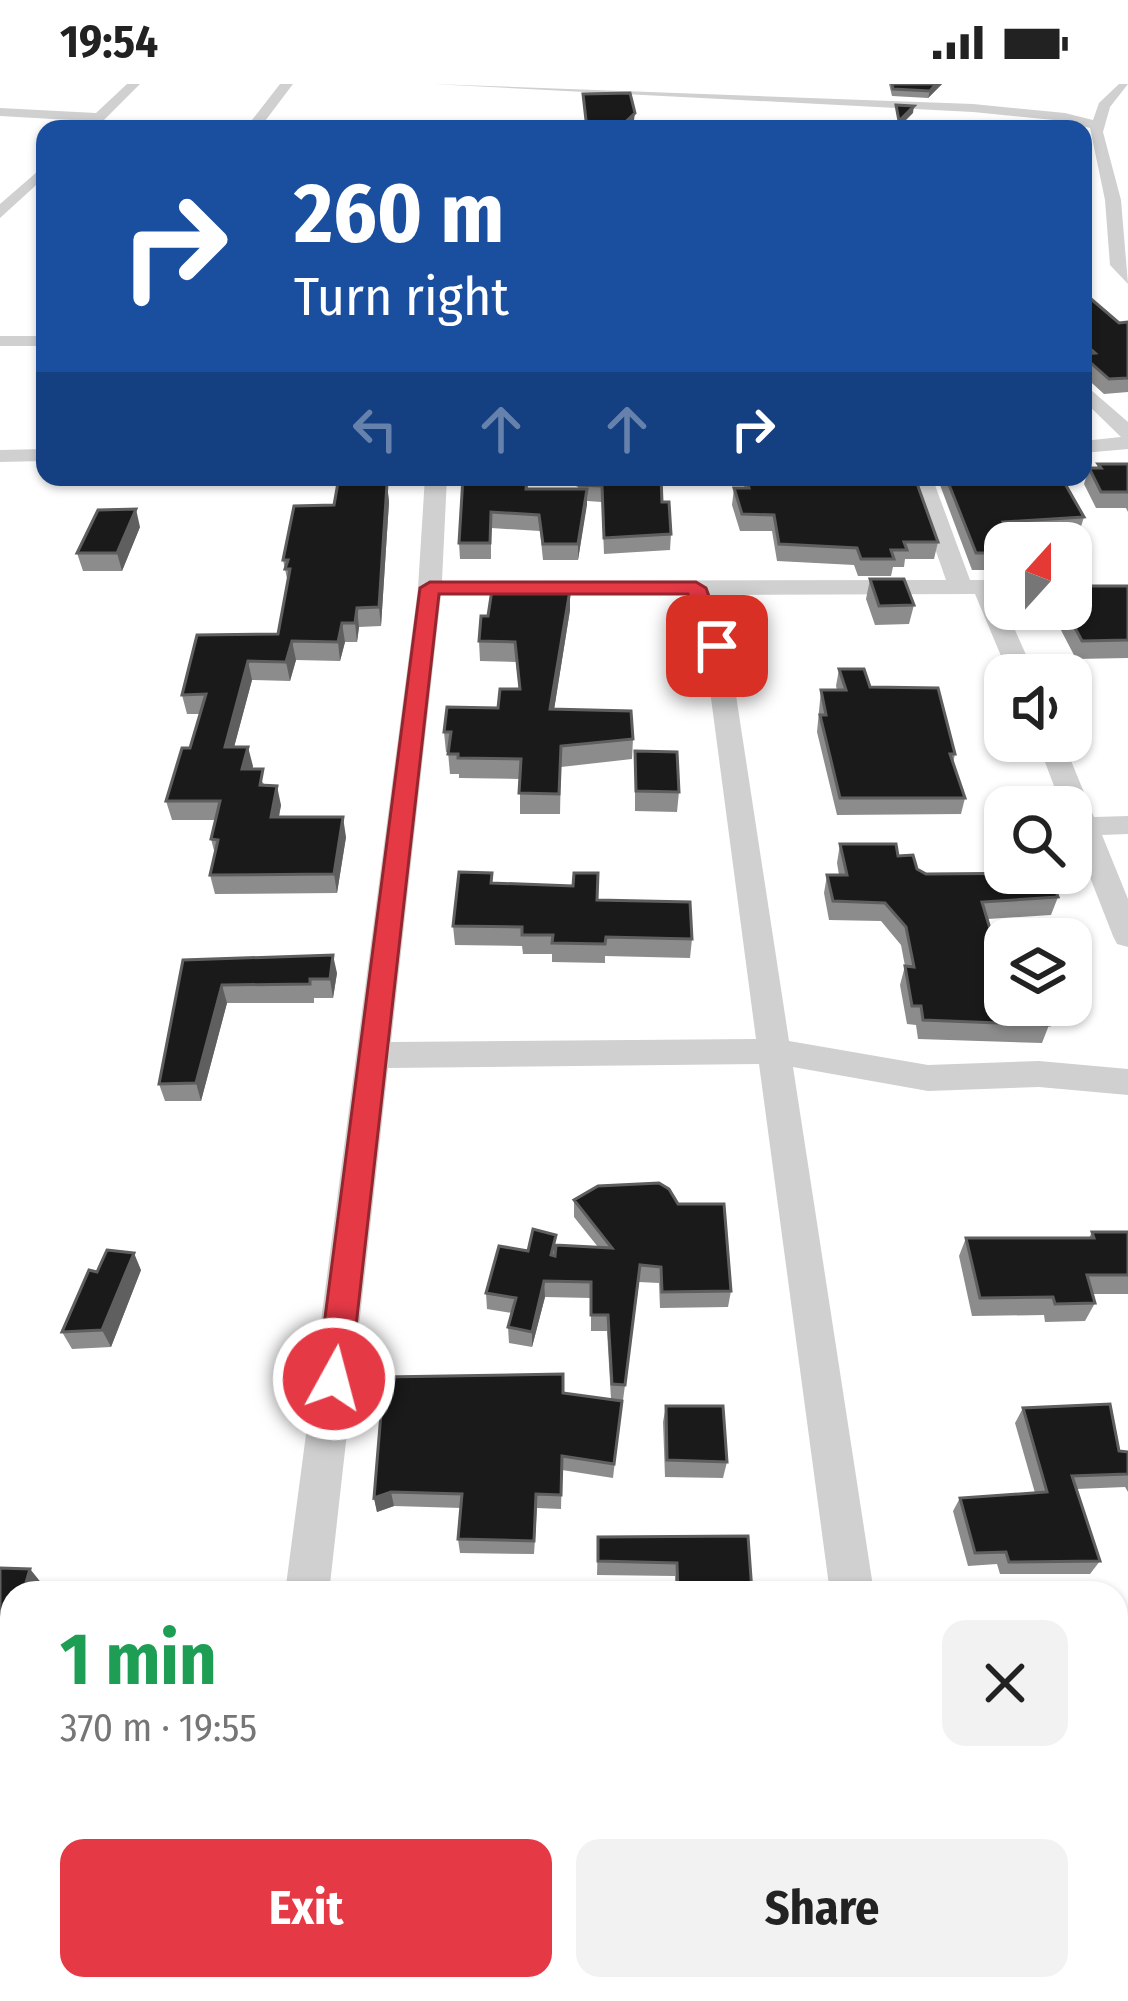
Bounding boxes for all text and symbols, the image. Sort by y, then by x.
text: 19:54 [60,15,158,69]
text: 260 m [294,163,504,264]
icon: right [96,168,252,324]
text: Turn right [294,265,509,329]
icon: left [342,396,408,462]
icon: ahead [468,396,534,462]
icon: ahead [594,396,660,462]
icon: right [720,396,786,462]
north arrow [984,522,1092,630]
map controls [984,522,1092,1026]
pin [666,595,768,697]
icon: arrive [684,613,750,679]
button: sound [984,654,1092,762]
button: search [984,786,1092,894]
button: layers [984,918,1092,1026]
position arrow [271,1316,397,1442]
text: 1 min [60,1617,217,1703]
button: close [942,1620,1068,1746]
text: 370 m · 19:55 [60,1705,257,1751]
button: Exit [60,1839,552,1977]
button: Share [576,1839,1068,1977]

